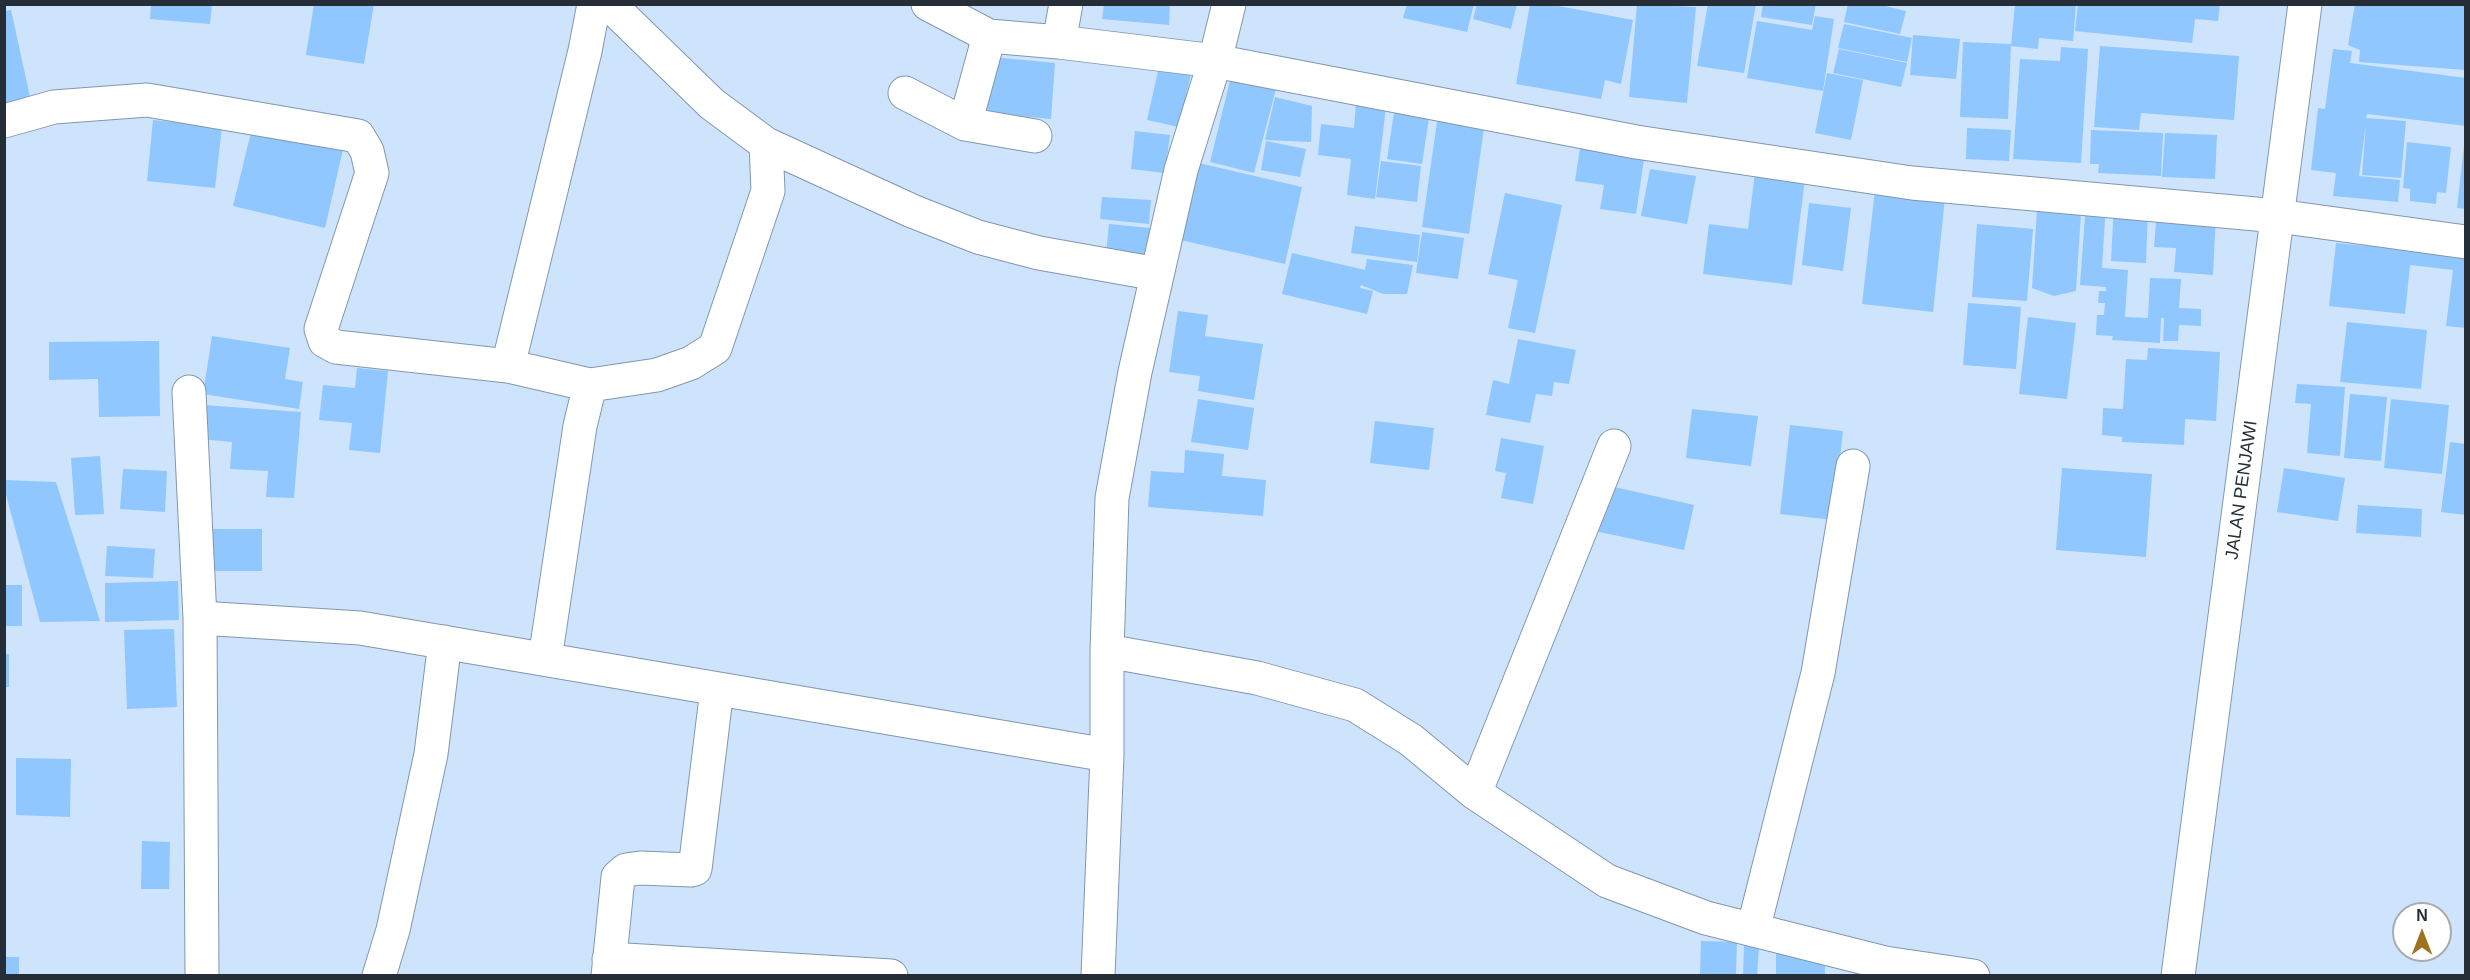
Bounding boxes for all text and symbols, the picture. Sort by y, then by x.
street label: JALAN PENJAWI [2222,419,2262,561]
north arrow [2392,902,2452,962]
text: N [2416,907,2428,924]

